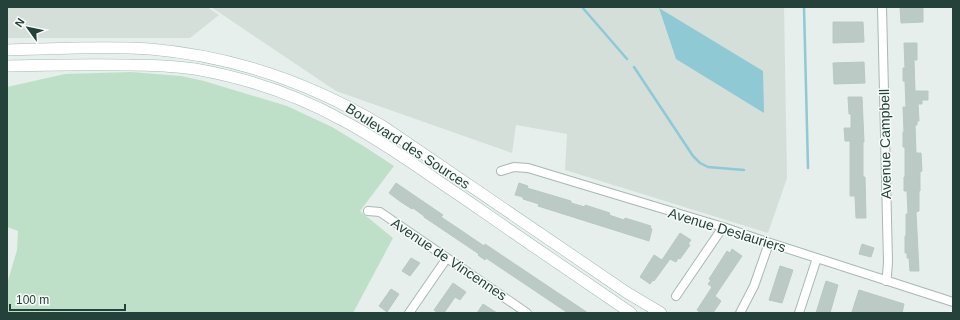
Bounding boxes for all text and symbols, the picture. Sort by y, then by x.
north arrow [8,8,48,48]
text: N [12,16,27,29]
street label: Avenue Campbell [876,89,894,199]
street label: Boulevard des Sources [343,100,473,192]
street label: Avenue Deslauriers [666,205,788,255]
street label: Avenue de Vincennes [388,214,510,304]
scale bar [10,286,125,312]
text: 100 m [16,293,49,307]

